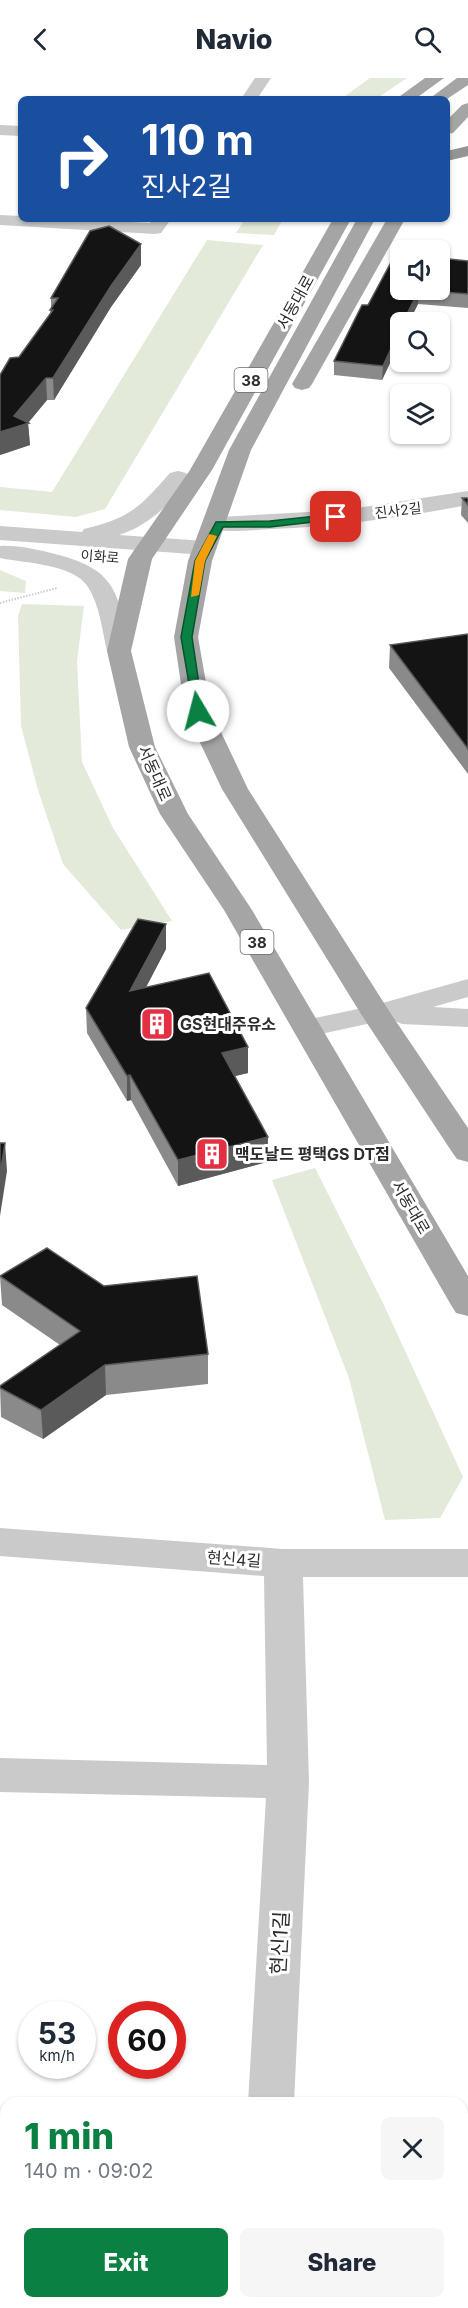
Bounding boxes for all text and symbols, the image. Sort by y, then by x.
icon: back [24,23,57,56]
text: Navio [195,23,273,56]
icon: search [411,23,444,56]
text: 110 m [141,114,254,165]
icon: right [42,120,120,198]
text: 진사2길 [141,170,232,203]
map controls [390,240,450,444]
button: sound [390,240,450,300]
street label: 서동대로 [272,271,318,333]
button: search [390,312,450,372]
road number: 38 [234,368,268,392]
button: layers [390,384,450,444]
pin [310,491,361,542]
street label: 진사2길 [374,499,422,521]
icon: arrive [319,500,352,533]
street label: 이화로 [80,546,120,566]
position arrow [166,679,230,743]
street label: 서동대로 [134,742,176,804]
road number: 38 [240,930,274,954]
building icon: GS현대주유소 [139,1006,175,1042]
place label: GS현대주유소 [180,1014,276,1034]
building icon: 맥도날드 평택GS DT점 [194,1136,230,1172]
place label: 맥도날드 평택GS DT점 [235,1144,390,1164]
street label: 서동대로 [388,1176,435,1238]
street label: 현신4길 [206,1547,262,1571]
street label: 현신1길 [266,1911,294,1975]
speed limit sign: 60 [108,2001,186,2079]
text: 53 [38,2015,76,2051]
text: km/h [39,2046,75,2065]
text: 1 min [24,2114,114,2158]
button: close [381,2117,444,2180]
text: 140 m · 09:02 [24,2159,153,2183]
button: Exit [24,2228,228,2297]
button: Share [240,2228,444,2297]

